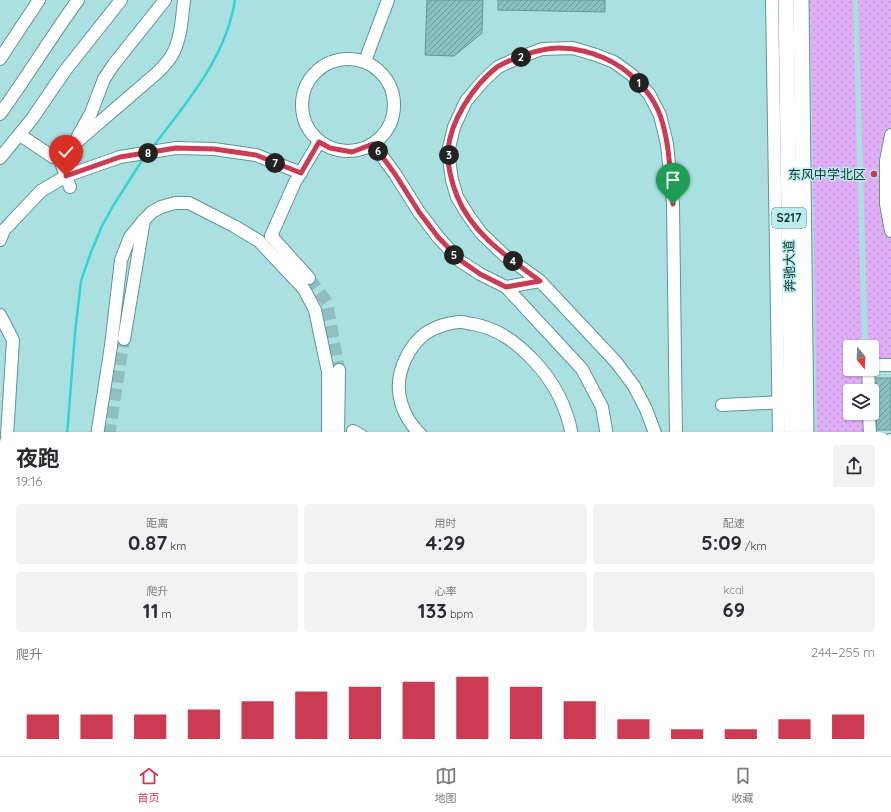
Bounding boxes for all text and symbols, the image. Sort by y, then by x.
pin: 2 [511,47,531,67]
text: 2 [518,50,524,64]
pin: 1 [629,73,649,93]
text: 1 [637,76,641,90]
pin [49,135,83,176]
icon: check [55,141,77,163]
pin: 6 [368,141,388,161]
pin: 8 [138,143,158,163]
text: 6 [375,144,381,158]
pin: 3 [439,145,459,165]
text: 8 [145,146,151,160]
text: 3 [446,148,452,162]
pin: 7 [265,153,285,173]
text: 7 [272,156,278,170]
pin [656,163,690,204]
place label: 东风中学北区 [788,166,866,182]
icon: arrive [662,169,684,191]
marker: 东风中学北区 [869,169,879,179]
road number: S217 [772,208,806,228]
street label: 奔驰大道 [781,240,797,292]
pin: 5 [444,245,464,265]
text: 5 [451,248,457,262]
pin: 4 [503,251,523,271]
text: 4 [510,254,516,268]
north arrow [843,340,879,376]
map controls [843,340,879,420]
button: layers [843,384,879,420]
text: 夜跑 [16,444,60,472]
button: share [833,445,875,487]
text: 19:16 [16,473,42,489]
text: 距离 [146,516,168,530]
text: 用时 [434,516,456,530]
text: 配速 [723,516,745,530]
text: 0.87 [128,530,167,555]
text: 4:29 [426,530,465,555]
text: 5:09 [701,530,742,555]
text: km [167,539,186,553]
text: /km [742,539,766,553]
text: kcal [724,583,744,597]
text: 爬升 [146,584,168,598]
text: 心率 [434,584,456,598]
text: 69 [723,597,745,622]
text: 11 [143,598,158,623]
text: 133 [418,598,447,623]
text: m [158,607,171,621]
text: bpm [447,607,473,621]
text: 244–255 m [811,644,875,660]
text: 爬升 [16,646,42,662]
tab: 首页 [138,765,160,805]
tab: 地图 [435,765,457,805]
tab: 收藏 [732,765,754,805]

